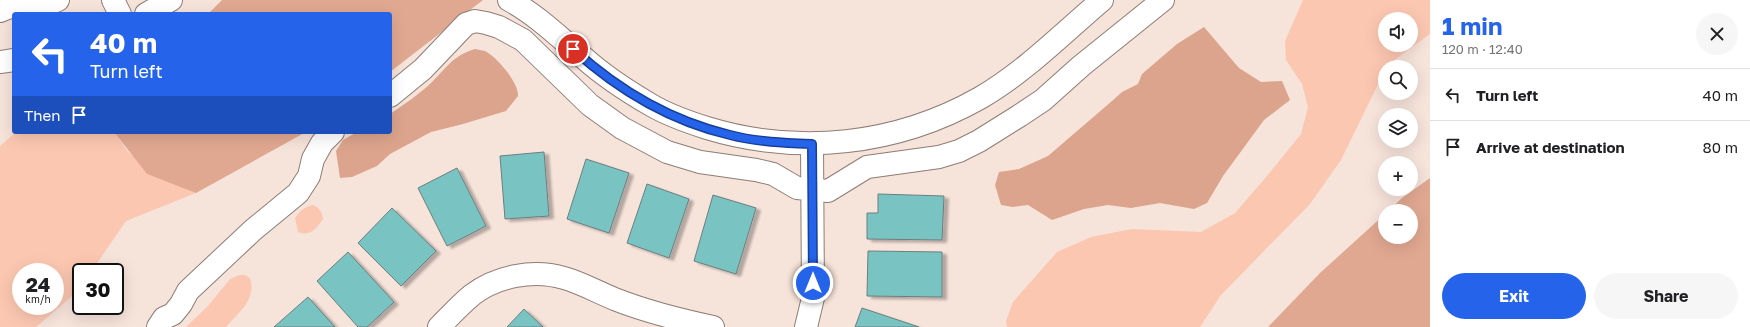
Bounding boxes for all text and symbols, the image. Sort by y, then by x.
text: 1 min [1442,11,1502,40]
map controls [1378,12,1418,244]
button: sound [1378,12,1418,52]
button: close [1696,13,1738,55]
text: 40 m [90,26,157,59]
icon: left [24,28,76,80]
pin [556,32,590,66]
icon: arrive [562,38,584,60]
text: 120 m · 12:40 [1442,41,1523,57]
text: Turn left [90,60,163,82]
button: search [1378,60,1418,100]
icon: left [1442,84,1464,106]
text: Turn left [1476,86,1538,104]
text: 40 m [1703,86,1738,104]
icon: arrive [68,104,90,126]
text: Then [24,106,60,124]
button: layers [1378,108,1418,148]
icon: arrive [1442,136,1464,158]
text: Arrive at destination [1476,138,1625,156]
text: 80 m [1703,138,1738,156]
button: + [1378,156,1418,196]
button: − [1378,204,1418,244]
position arrow [792,262,834,304]
speed limit sign: 30 [72,263,124,315]
text: 24 [26,272,50,296]
button: Exit [1442,273,1586,319]
button: Share [1594,273,1738,319]
text: km/h [25,293,51,305]

